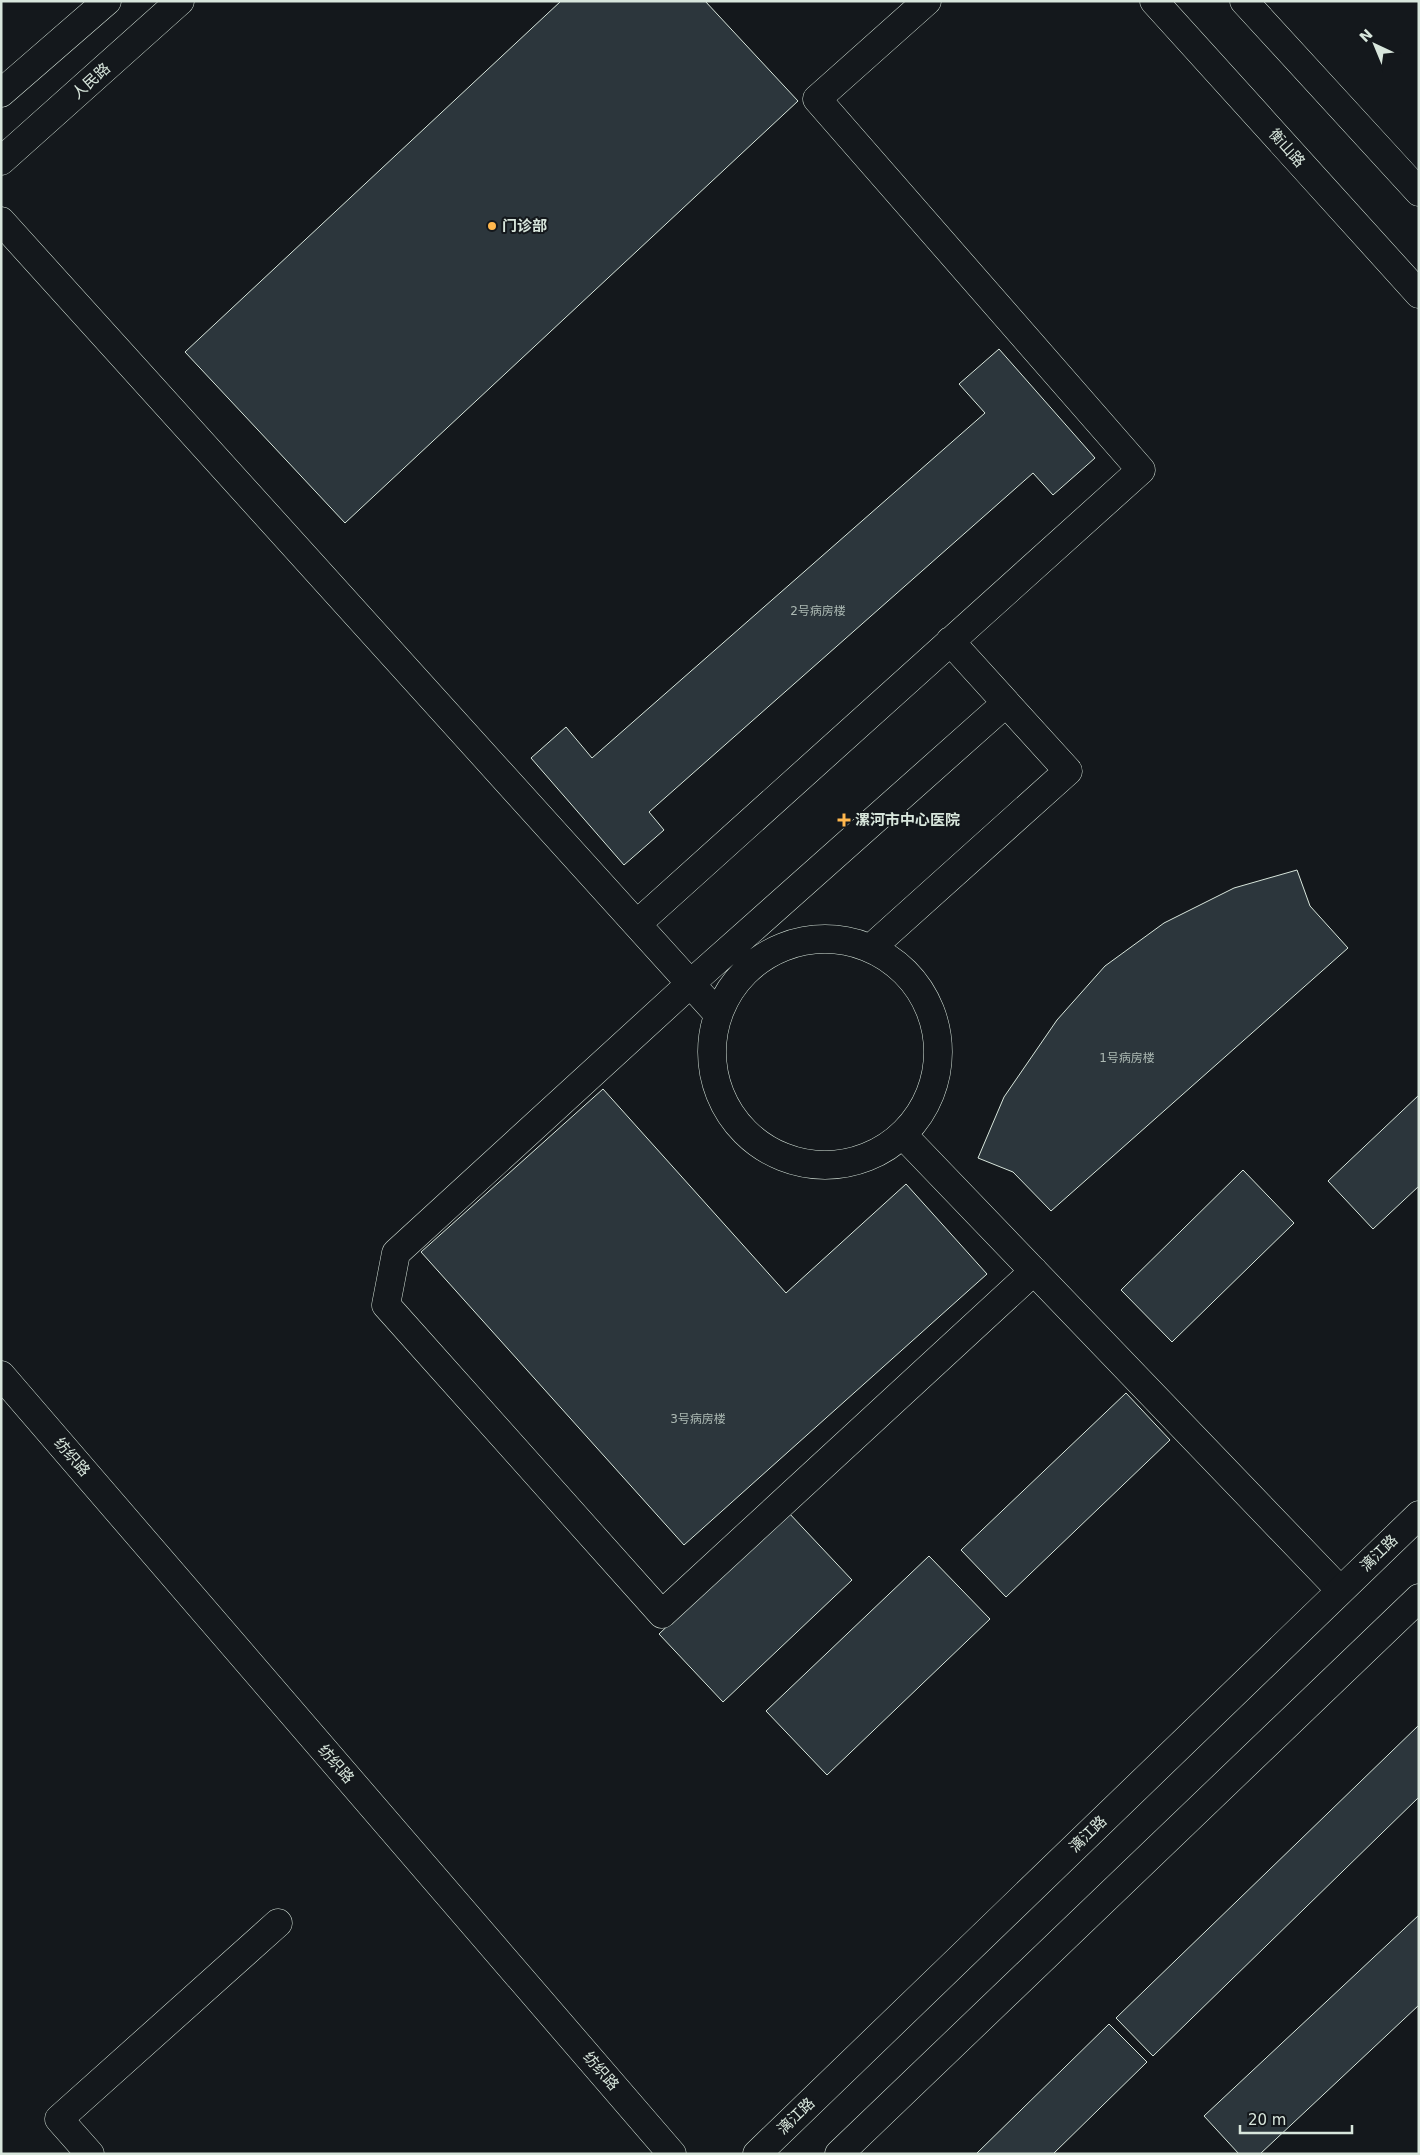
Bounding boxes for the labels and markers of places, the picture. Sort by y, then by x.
place label: 门诊部 [502,217,547,235]
marker: 门诊部 [486,220,498,232]
place label: 漯河市中心医院 [855,811,960,829]
marker: 漯河市中心医院 [837,813,851,827]

